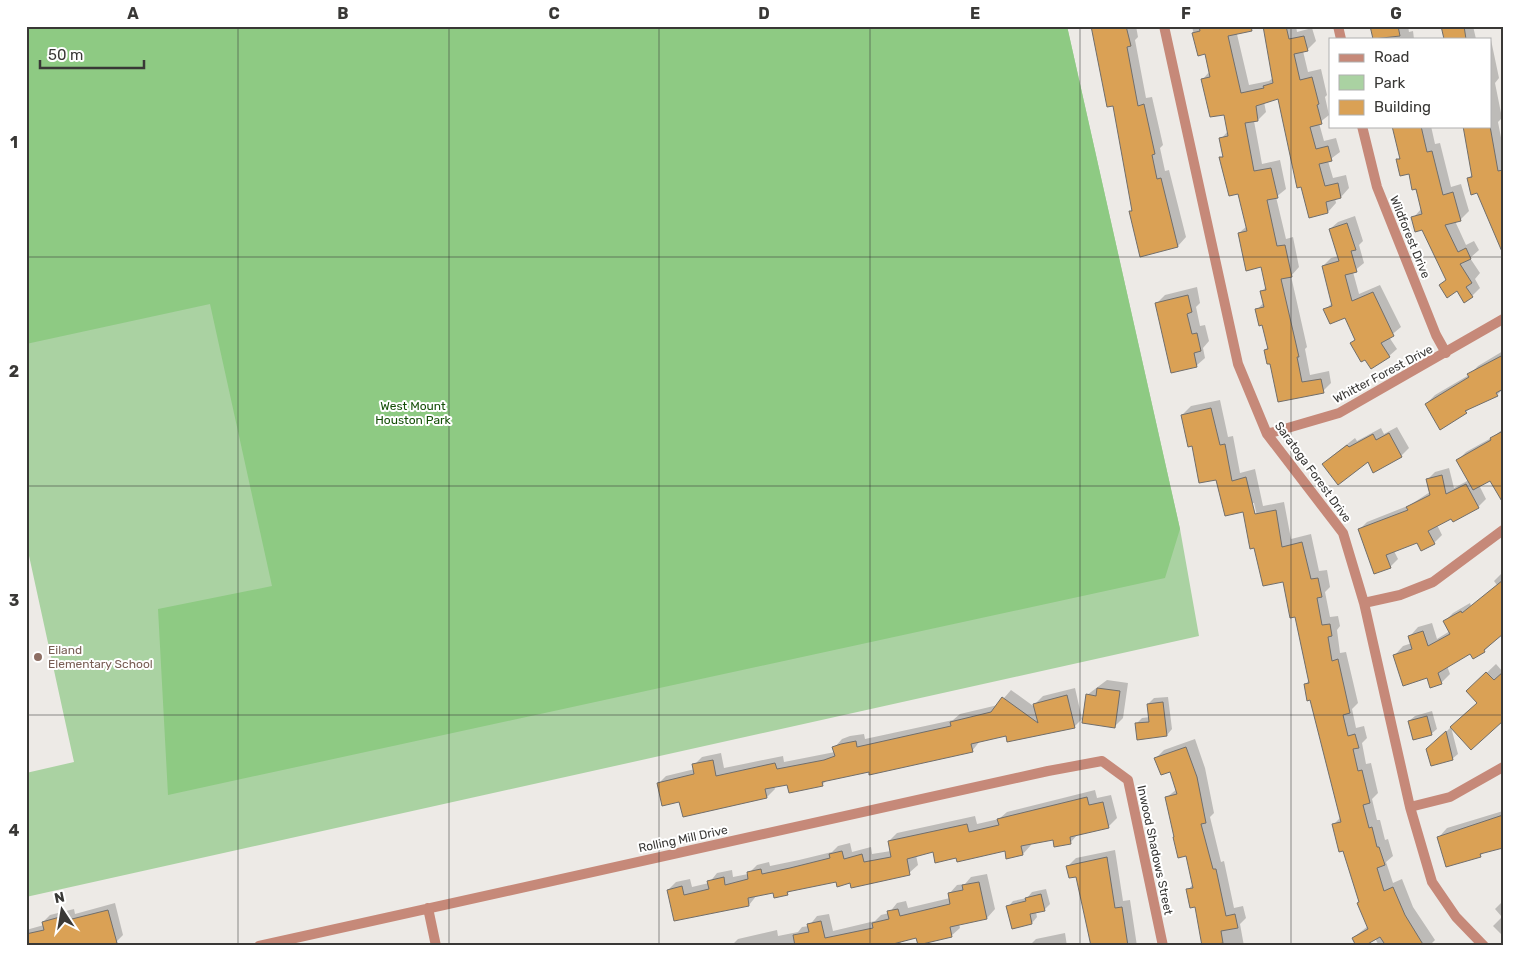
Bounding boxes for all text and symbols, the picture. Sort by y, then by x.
text: A [127,4,139,23]
text: B [337,4,349,23]
text: C [548,4,560,23]
text: D [758,4,770,23]
text: E [970,4,980,23]
text: F [1181,4,1191,23]
text: G [1390,4,1402,23]
scale bar [40,38,144,70]
legend [1329,38,1492,128]
text: 50 m [48,46,83,64]
text: Road [1374,48,1410,66]
text: Park [1374,74,1405,92]
text: Building [1374,98,1431,116]
text: 1 [10,133,18,152]
street label: Wildforest Drive [1387,194,1433,281]
street label: Whitter Forest Drive [1331,342,1435,406]
text: 2 [9,362,19,381]
park label: West Mount Houston Park [375,399,452,427]
street label: Saratoga Forest Drive [1272,419,1354,525]
text: 3 [9,591,19,610]
place label: Eiland Elementary School [48,643,153,671]
marker: Eiland Elementary School [32,651,44,663]
street label: Inwood Shadows Street [1134,784,1176,916]
text: 4 [9,821,20,840]
street label: Rolling Mill Drive [637,823,729,855]
north arrow [38,884,88,934]
text: N [53,888,66,907]

